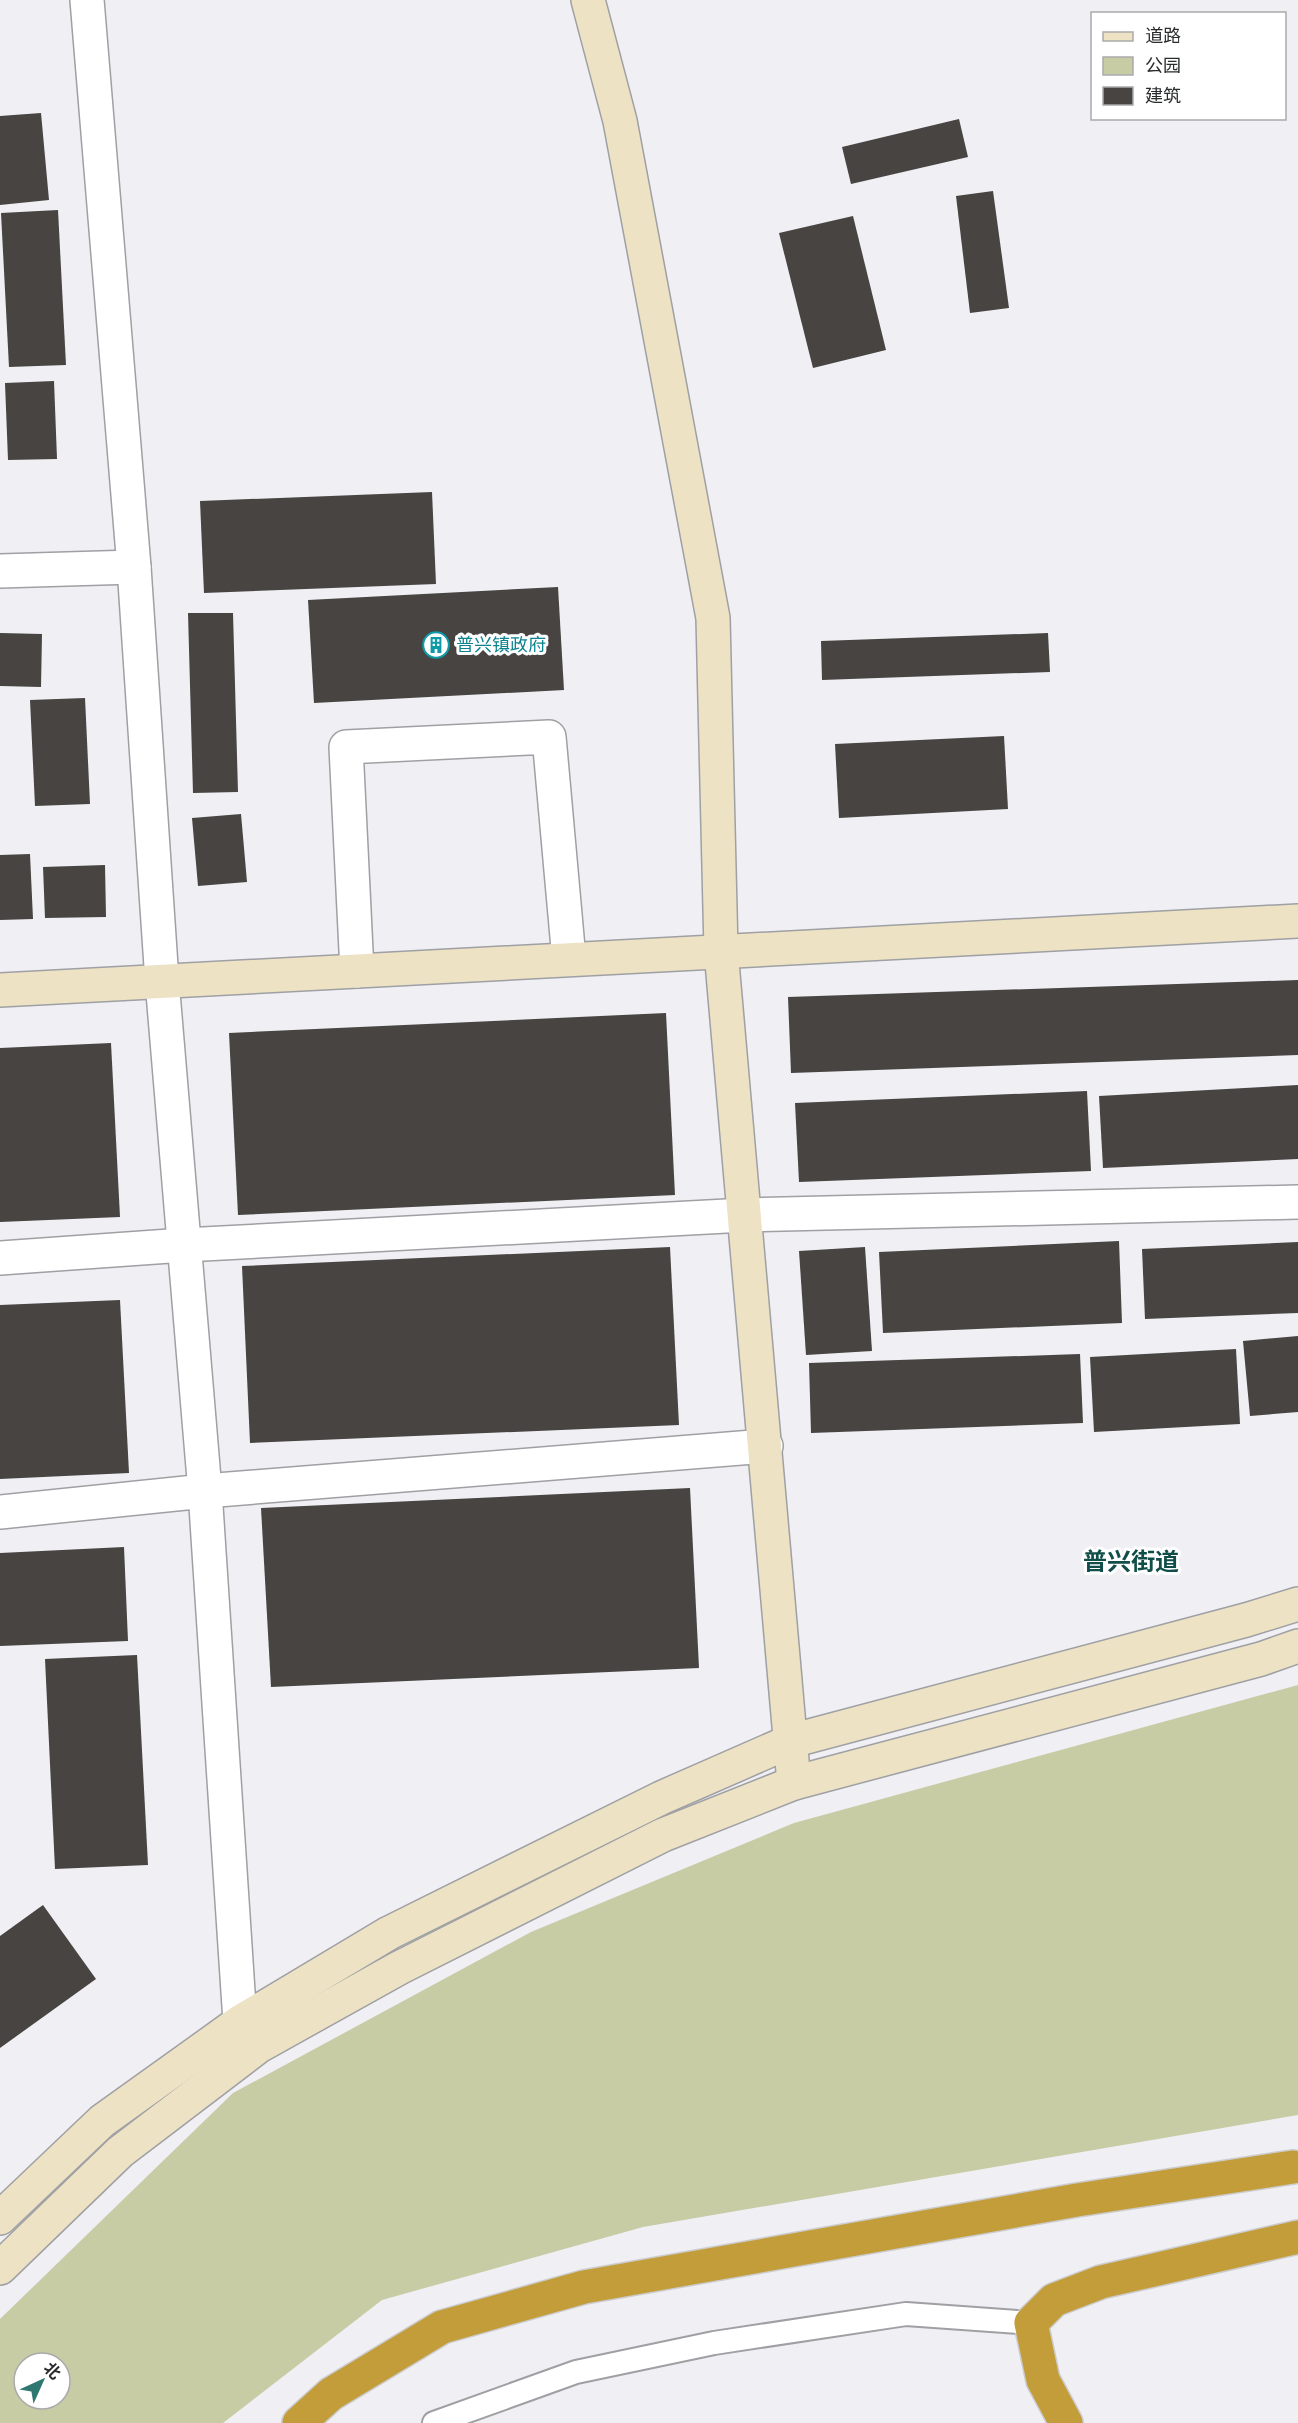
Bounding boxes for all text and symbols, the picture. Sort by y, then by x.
legend [1091,12,1286,120]
text: 道路 [1145,24,1181,48]
text: 公园 [1145,54,1181,78]
text: 建筑 [1145,84,1181,108]
building icon: 普兴镇政府 [421,630,451,660]
place label: 普兴镇政府 [456,633,546,657]
district label: 普兴街道 [1083,1546,1179,1578]
north arrow [12,2351,72,2411]
text: 北 [38,2358,65,2385]

